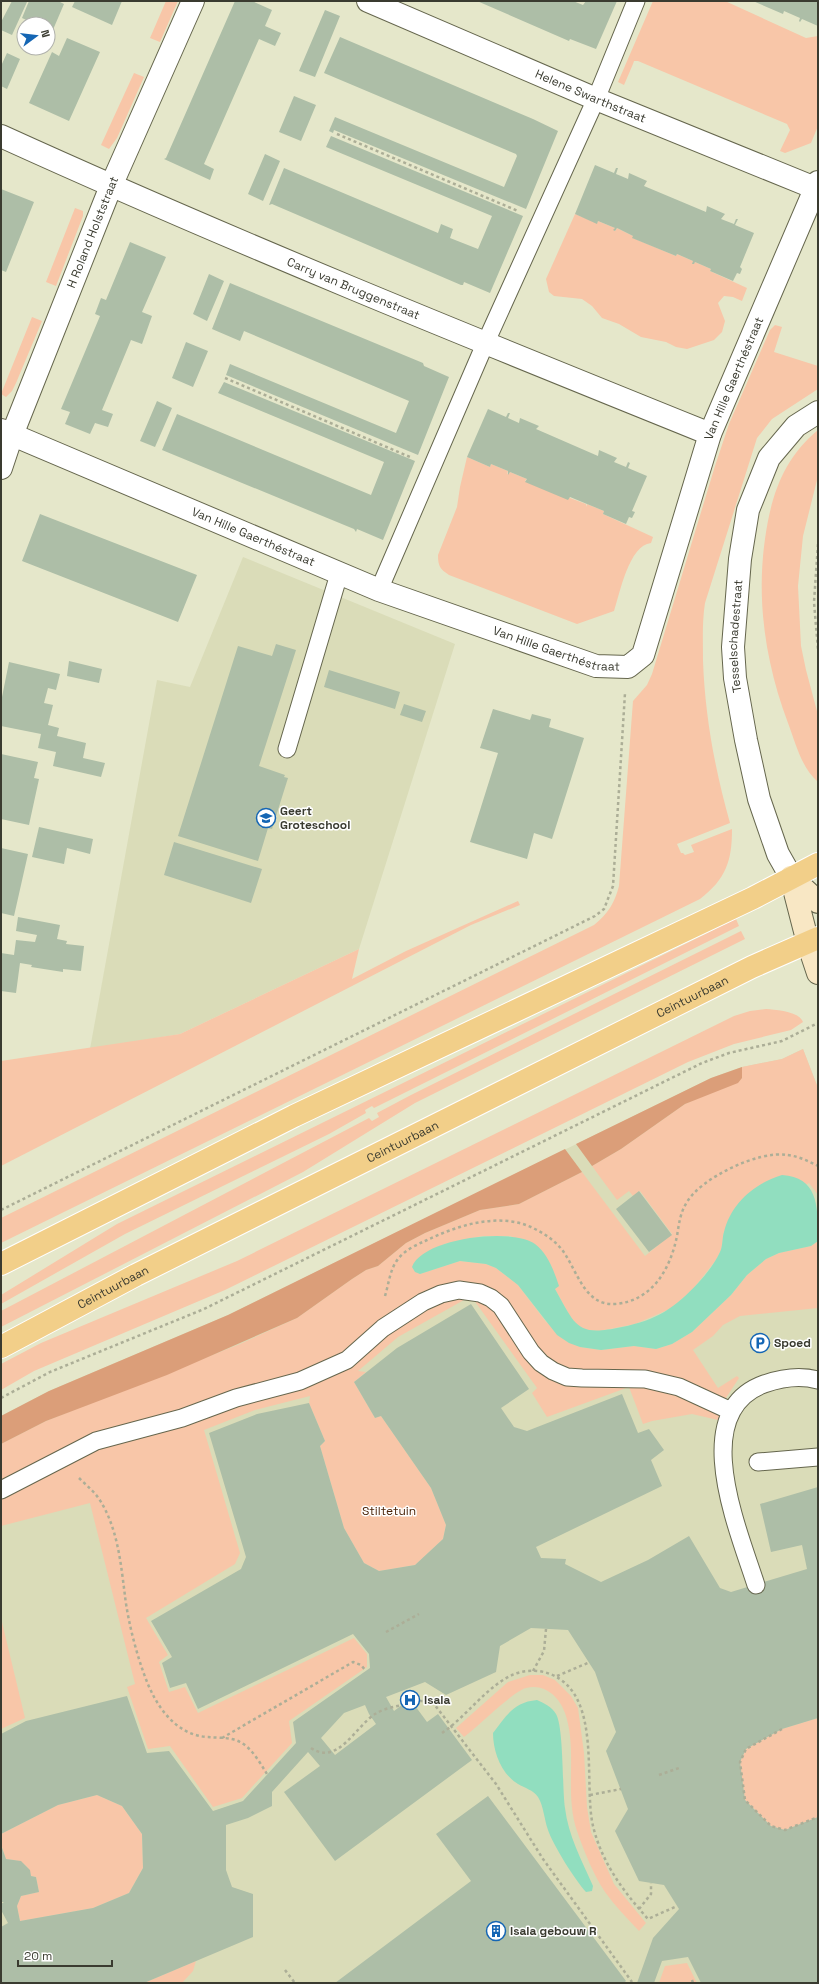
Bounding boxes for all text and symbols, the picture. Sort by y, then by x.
north arrow [16,16,56,56]
text: N [38,28,53,39]
street label: Helene Swarthstraat [533,66,648,126]
street label: H Roland Holststraat [63,174,122,290]
street label: Carry van Bruggenstraat [284,254,422,323]
street label: Van Hille Gaerthéstraat [701,314,767,442]
street label: Van Hille Gaerthéstraat [189,504,318,570]
street label: Tesselschadestraat [725,579,746,694]
street label: Van Hille Gaerthéstraat [491,623,620,675]
place label: Geert Groteschool [280,803,350,833]
school or university icon: Geert Groteschool [255,807,277,829]
street label: Ceintuurbaan [654,972,731,1022]
street label: Ceintuurbaan [364,1117,441,1166]
street label: Ceintuurbaan [75,1262,152,1313]
parking icon: Spoed [749,1332,771,1354]
place label: Spoed [774,1335,811,1351]
park label: Stiltetuin [362,1503,416,1519]
hospital icon: Isala [399,1689,421,1711]
place label: Isala [424,1692,451,1708]
building icon: Isala gebouw R [485,1920,507,1942]
place label: Isala gebouw R [510,1923,597,1939]
scale bar [18,1942,112,1968]
text: 20 m [24,1948,52,1964]

